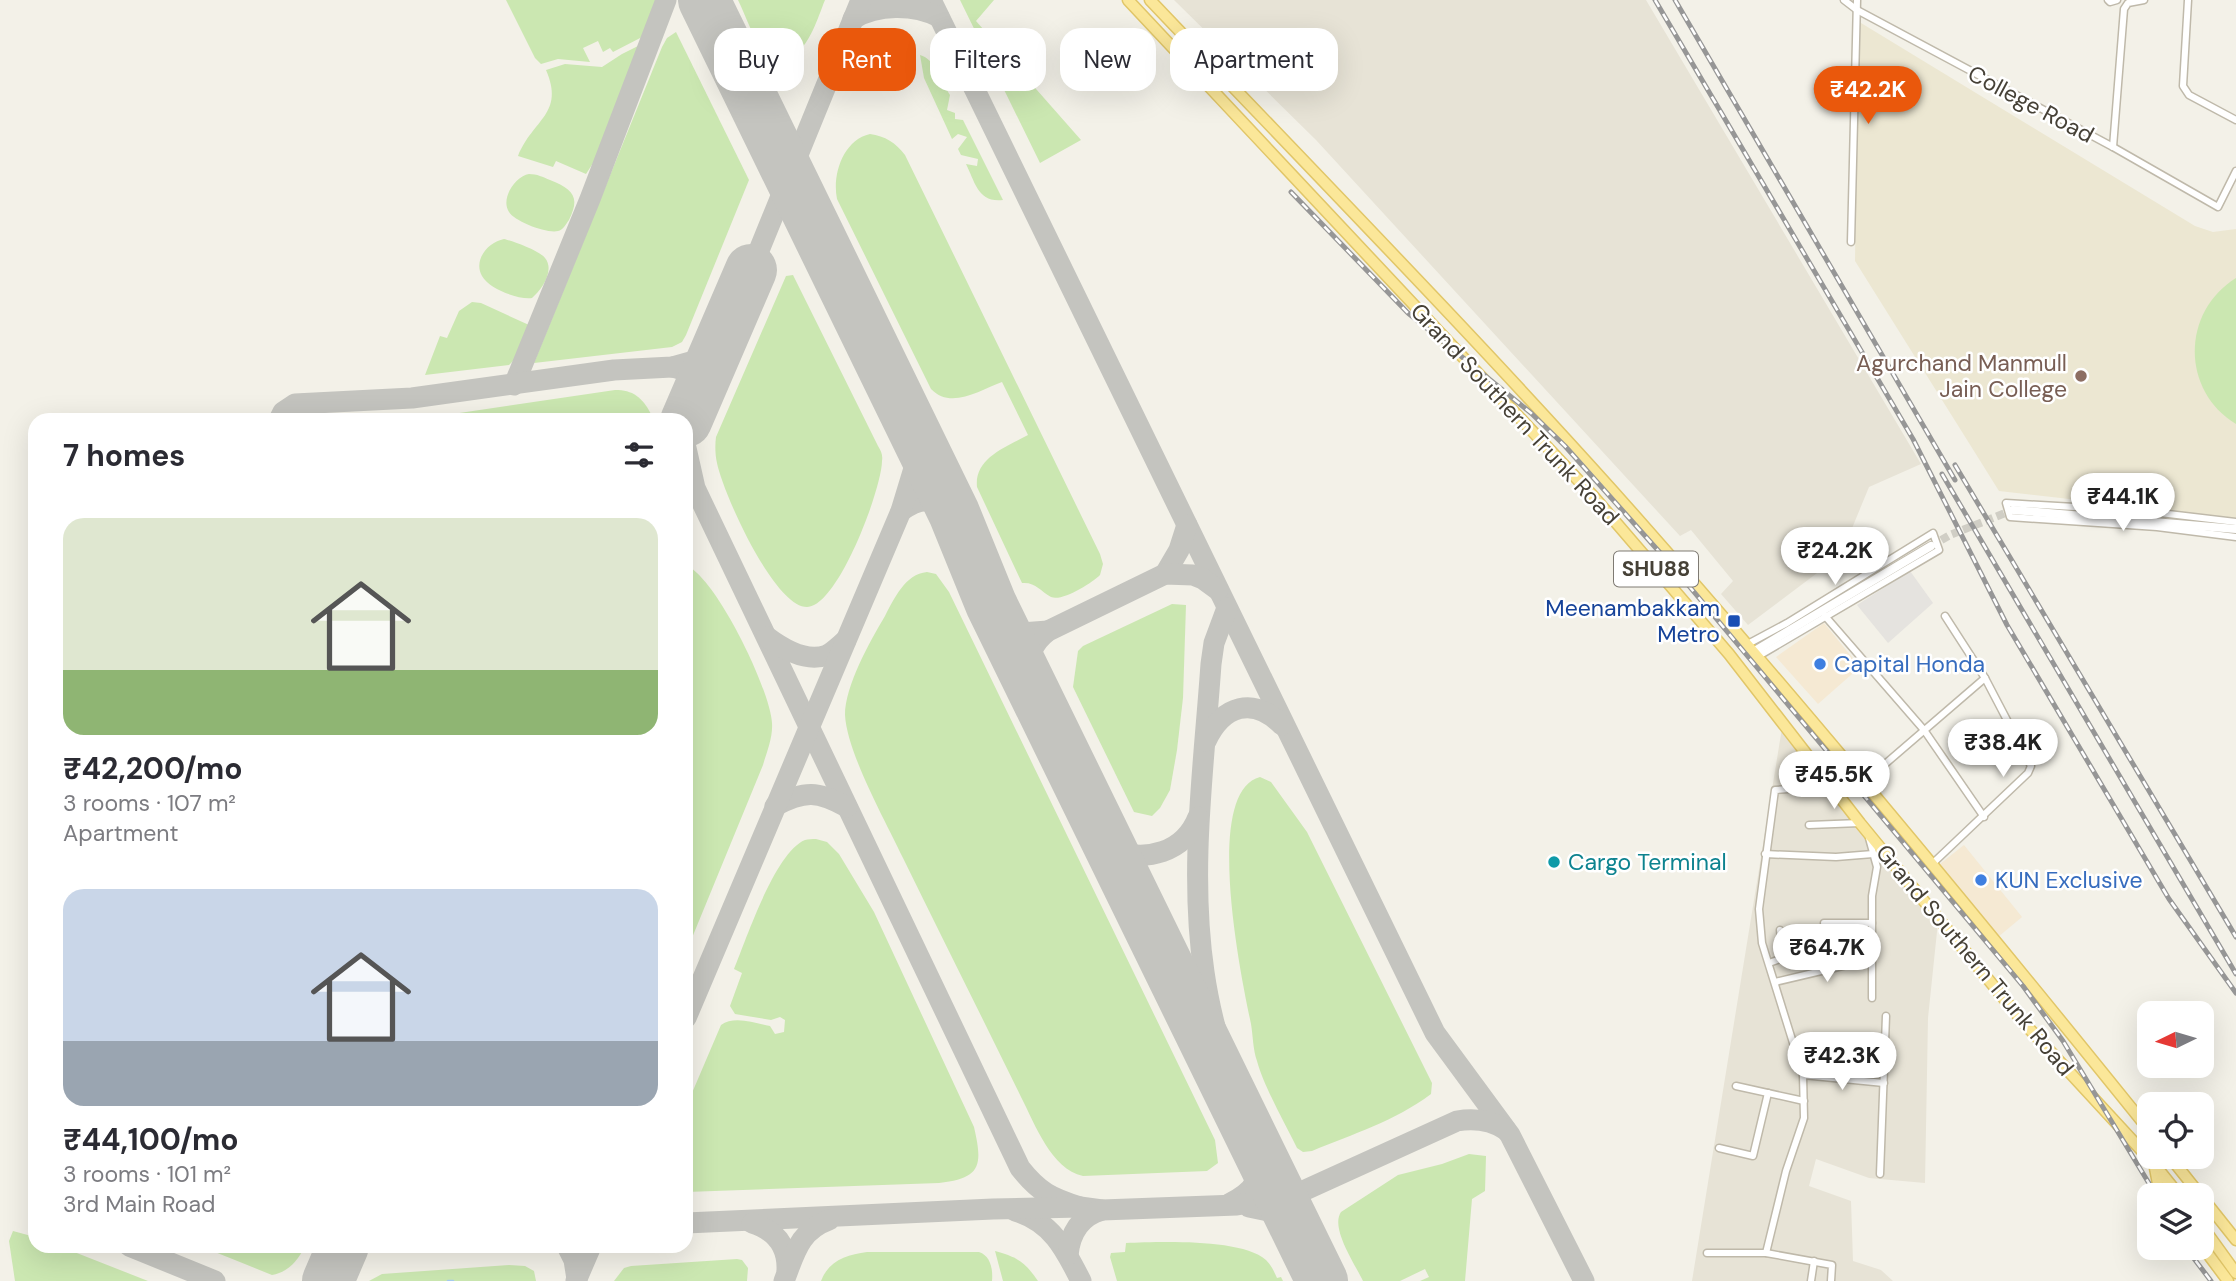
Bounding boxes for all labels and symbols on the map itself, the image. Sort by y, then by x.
street label: College Road [1963,58,2099,150]
pin: ₹42.2K [1811,66,1925,126]
street label: Grand Southern Trunk Road [1404,297,1626,531]
place label: Agurchand Manmull Jain College [1856,348,2067,404]
marker: Agurchand Manmull Jain College [2073,368,2089,384]
pin: ₹44.1K [2066,474,2180,533]
pin: ₹24.2K [1778,528,1892,587]
road number: SHU88 [1614,552,1698,586]
place label: Meenambakkam Metro [1545,593,1720,649]
marker: Meenambakkam Metro [1726,613,1742,629]
place label: Capital Honda [1834,649,1985,679]
marker: Capital Honda [1812,656,1828,672]
pin: ₹38.4K [1946,720,2060,779]
pin: ₹45.5K [1777,752,1891,811]
street label: Grand Southern Trunk Road [1869,838,2081,1082]
place label: Cargo Terminal [1568,847,1727,877]
marker: Cargo Terminal [1546,854,1562,870]
place label: KUN Exclusive [1995,865,2143,895]
marker: KUN Exclusive [1973,872,1989,888]
pin: ₹64.7K [1770,925,1884,984]
north arrow [2137,1001,2214,1078]
pin: ₹42.3K [1785,1032,1899,1092]

